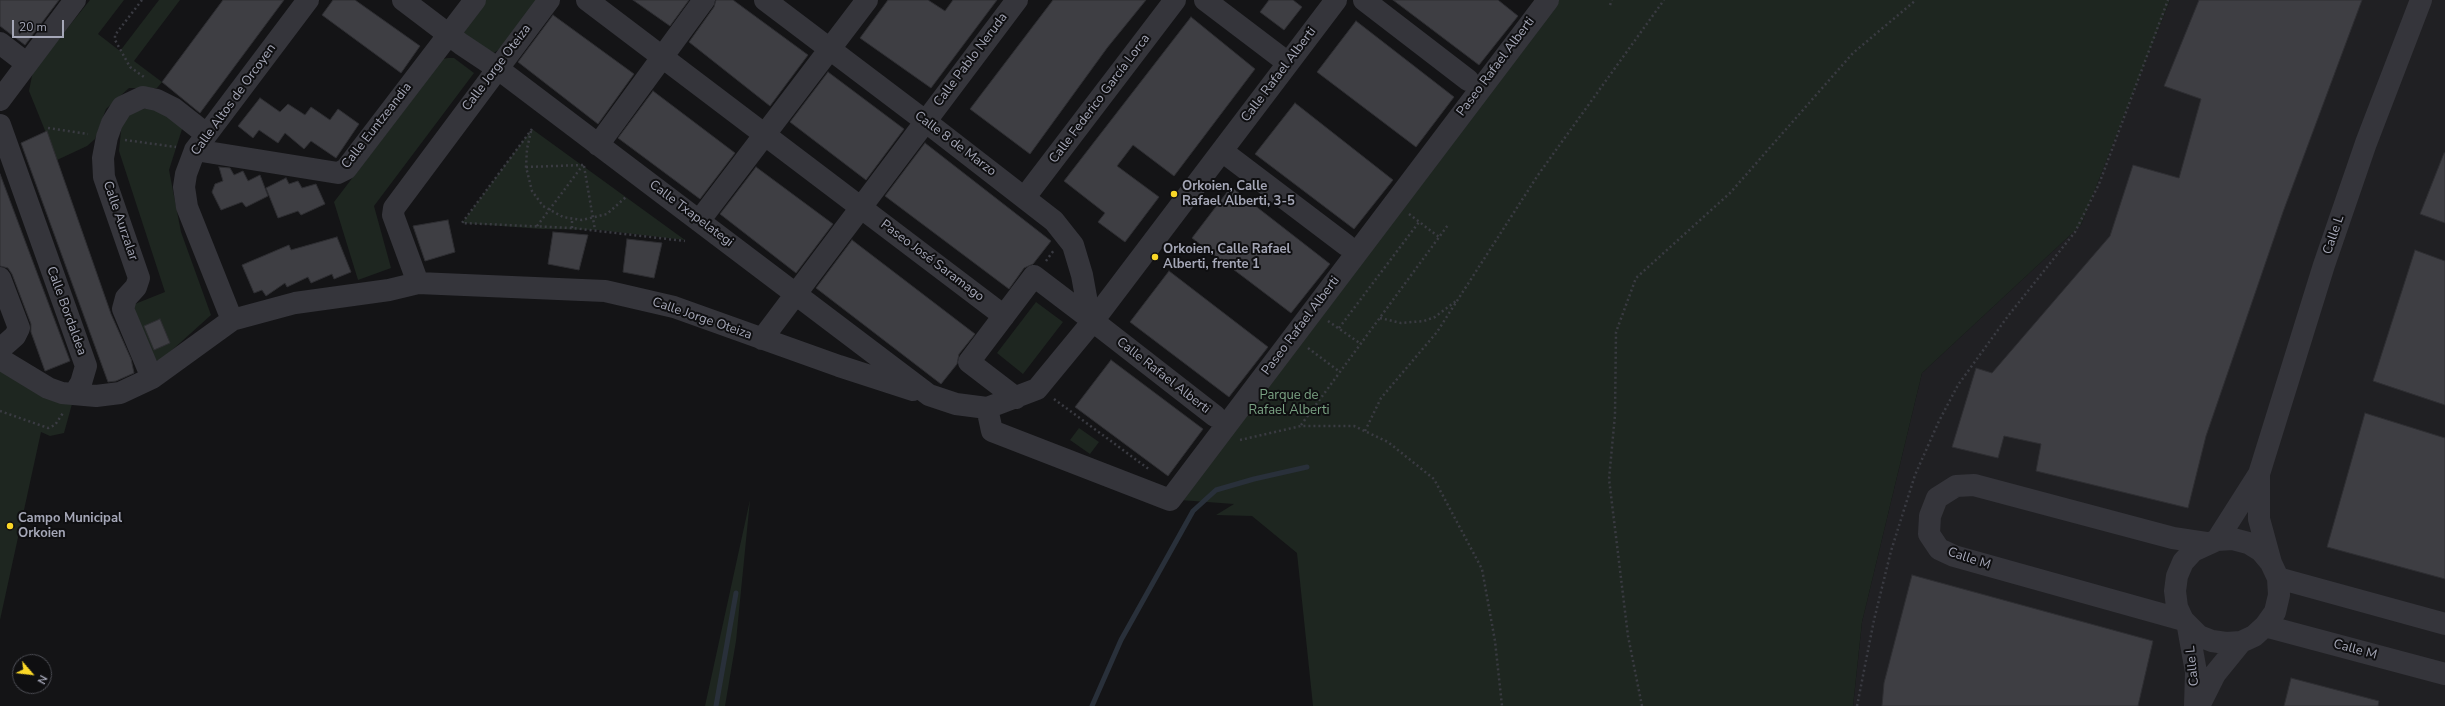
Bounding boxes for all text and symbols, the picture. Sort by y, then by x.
street label: Calle Pablo Neruda [931,10,1011,110]
scale bar [14,12,66,38]
street label: Paseo Rafael Alberti [1454,14,1538,120]
text: 20 m [19,19,47,35]
street label: Calle Jorge Oteiza [459,22,535,114]
street label: Calle Rafael Alberti [1238,25,1320,125]
street label: Calle Federico García Lorca [1046,31,1154,167]
street label: Calle Altos de Orcoyen [188,41,280,159]
street label: Calle Euntzeandia [339,80,415,172]
street label: Calle 8 de Marzo [911,108,999,180]
street label: Calle Txapelategi [646,177,736,251]
street label: Calle Aurzalar [99,179,141,263]
place label: Orkoien, Calle Rafael Alberti, 3-5 [1182,179,1295,210]
marker: Orkoien, Calle Rafael Alberti, 3-5 [1169,189,1179,199]
street label: Calle L [2320,213,2348,257]
street label: Paseo José Saramago [877,217,987,305]
place label: Orkoien, Calle Rafael Alberti, frente 1 [1163,242,1291,273]
marker: Orkoien, Calle Rafael Alberti, frente 1 [1150,252,1160,262]
street label: Calle Bordaldea [43,264,89,358]
street label: Paseo Rafael Alberti [1259,273,1343,379]
street label: Calle Jorge Oteiza [650,295,754,343]
street label: Calle Rafael Alberti [1113,335,1213,417]
park label: Parque de Rafael Alberti [1248,388,1330,419]
place label: Campo Municipal Orkoien [18,511,122,542]
marker: Campo Municipal Orkoien [5,521,15,531]
street label: Calle M [1945,545,1993,573]
street label: Calle M [2332,637,2378,663]
street label: Calle L [2183,645,2203,687]
north arrow [12,654,52,694]
text: N [34,672,51,687]

